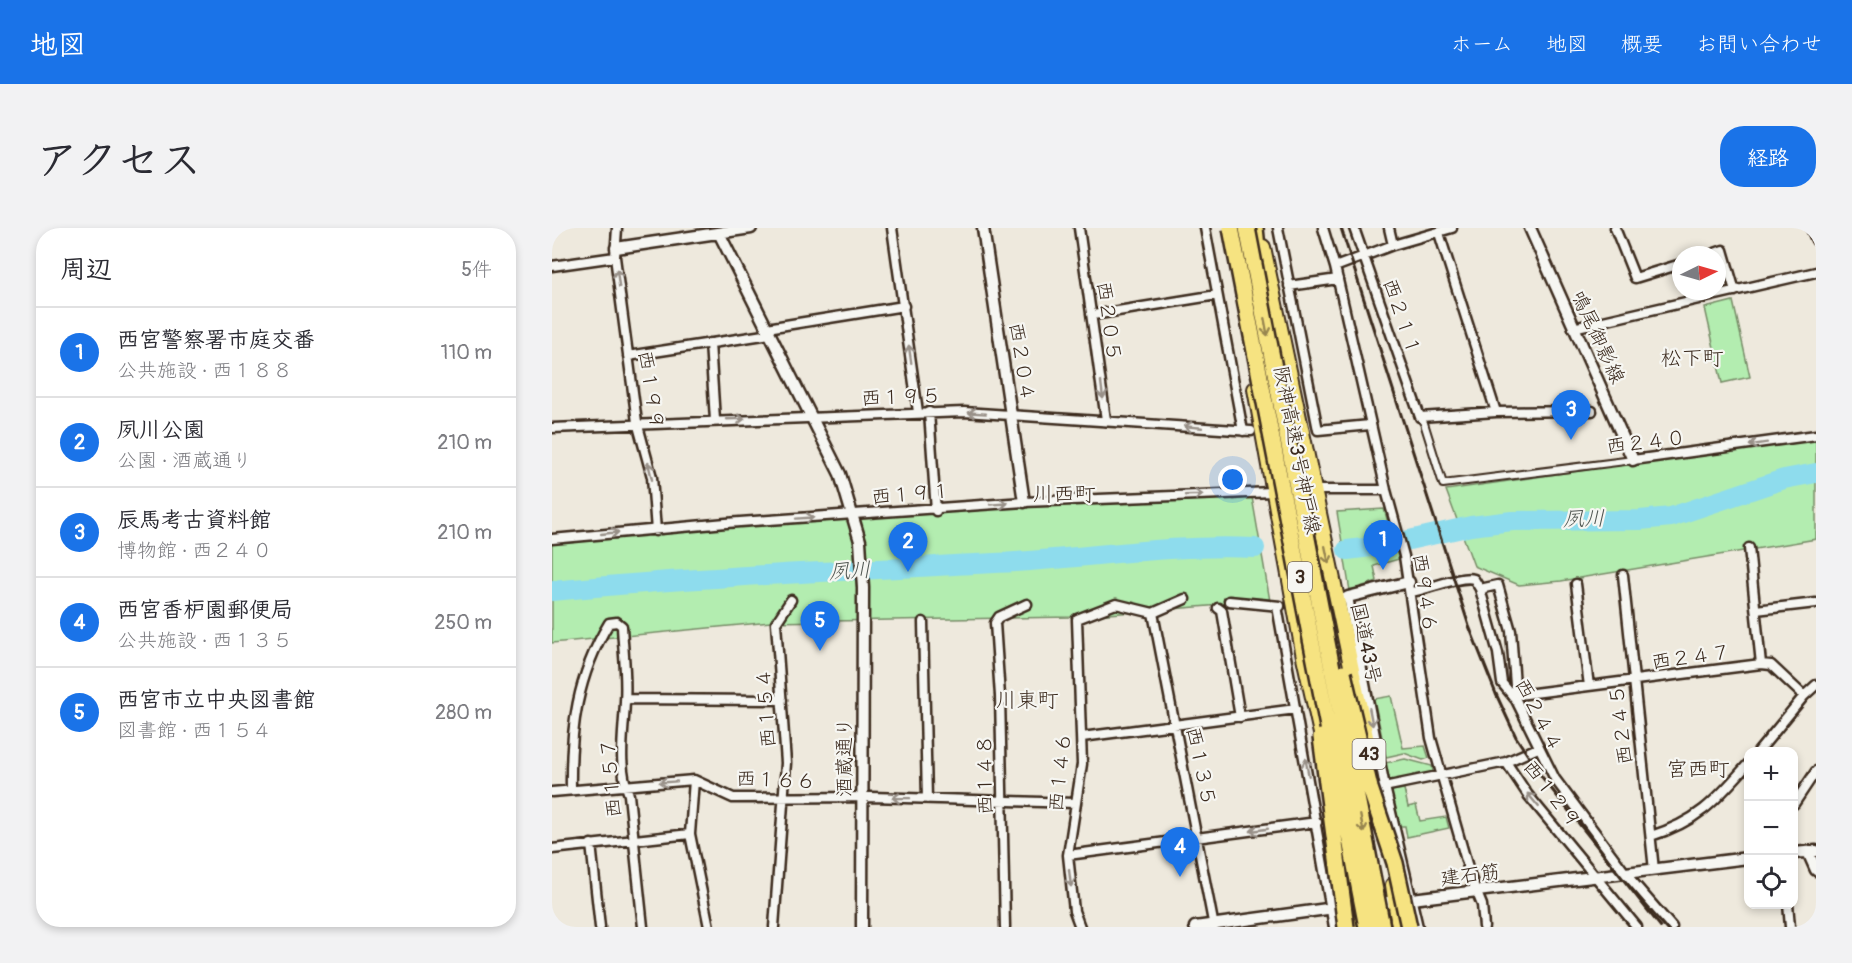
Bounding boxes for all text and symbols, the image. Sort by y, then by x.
text: 地図 [30,28,86,63]
text: ホーム [1451,31,1513,58]
text: 地図 [1546,31,1588,58]
text: 概要 [1621,31,1663,58]
text: お問い合わせ [1696,31,1822,58]
button: 経路 [1720,126,1816,187]
text: アクセス [36,135,201,187]
north arrow [1672,246,1726,300]
text: 周辺 [60,254,112,286]
text: 5件 [461,257,492,282]
one-way arrow [612,269,623,289]
street label: 西２１１ [1377,275,1427,359]
street label: 西２０５ [1091,280,1127,362]
street label: 鳴尾御影線 [1566,286,1630,388]
one-way arrow [1261,316,1272,336]
street label: 西２０４ [1003,321,1041,403]
text: 西宮警察署市庭交番 [117,326,315,354]
text: 1 [76,340,83,365]
text: 110 m [441,340,492,365]
one-way arrow [905,345,916,365]
district label: 松下町 [1661,345,1724,372]
street label: 西１９９ [632,349,670,431]
text: 公共施設 · 西１８８ [117,358,292,383]
street label: 阪神高速3号神戸線 [1268,364,1326,536]
one-way arrow [1097,379,1108,399]
street label: 西１９５ [861,383,941,411]
pin: 3 [1552,390,1590,440]
one-way arrow [968,407,988,418]
one-way arrow [726,413,746,424]
text: 夙川公園 [117,416,205,444]
one-way arrow [1183,421,1203,432]
street label: 西２４０ [1605,425,1687,459]
text: 2 [74,430,85,455]
text: 210 m [437,430,492,455]
one-way arrow [1749,439,1769,450]
text: 公園 · 酒蔵通り [117,448,252,473]
one-way arrow [643,461,655,480]
your location [1218,465,1247,494]
street label: 西１９１ [870,478,952,510]
district label: 川西町 [1033,481,1096,508]
one-way arrow [1183,490,1203,501]
one-way arrow [989,498,1009,509]
water label: 夙川 [1563,505,1605,533]
text: 辰馬考古資料館 [117,506,271,534]
one-way arrow [794,512,814,523]
text: 3 [74,520,85,545]
text: 210 m [437,520,492,545]
pin: 1 [1364,520,1402,570]
pin: 2 [888,522,928,572]
one-way arrow [600,527,620,538]
text: 博物館 · 西２４０ [117,538,272,563]
one-way arrow [1322,545,1334,564]
street label: 西９４６ [1407,552,1443,634]
water label: 夙川 [828,556,872,586]
road number: 3 [1288,562,1312,592]
text: 西宮香枦園郵便局 [117,596,293,624]
street label: 国道43号 [1345,600,1387,686]
pin: 5 [800,602,840,651]
text: 4 [74,610,85,635]
text: 250 m [434,610,492,635]
text: 公共施設 · 西１３５ [117,628,292,653]
street label: 西２４７ [1650,639,1732,675]
street label: 西１５４ [751,667,781,749]
street label: 西２４４ [1509,674,1569,756]
street label: 西２４５ [1604,684,1638,766]
text: 西宮市立中央図書館 [117,686,315,714]
district label: 川東町 [996,687,1059,714]
text: 5 [74,700,85,725]
text: 280 m [435,700,492,725]
one-way arrow [1366,706,1377,726]
street label: 酒蔵通り [832,717,857,797]
text: 図書館 · 西１５４ [117,718,272,743]
street label: 西１３５ [1180,724,1222,808]
street label: 西１４６ [1043,731,1077,813]
street label: 西１４８ [972,735,998,815]
street label: 西１５７ [595,737,627,819]
road number: 43 [1352,739,1386,769]
map controls [1744,747,1798,909]
button: + [1744,747,1798,801]
street label: 西１２９ [1518,755,1586,833]
district label: 宮西町 [1667,756,1730,783]
one-way arrow [1301,758,1312,777]
street label: 西１６６ [736,766,816,794]
one-way arrow [659,776,679,787]
one-way arrow [891,792,911,804]
one-way arrow [1527,792,1540,808]
button: − [1744,801,1798,855]
one-way arrow [1357,814,1368,834]
one-way arrow [1250,825,1270,836]
pin: 4 [1160,828,1200,877]
button: locate [1744,855,1798,909]
street label: 建石筋 [1439,859,1501,891]
one-way arrow [1065,868,1076,888]

